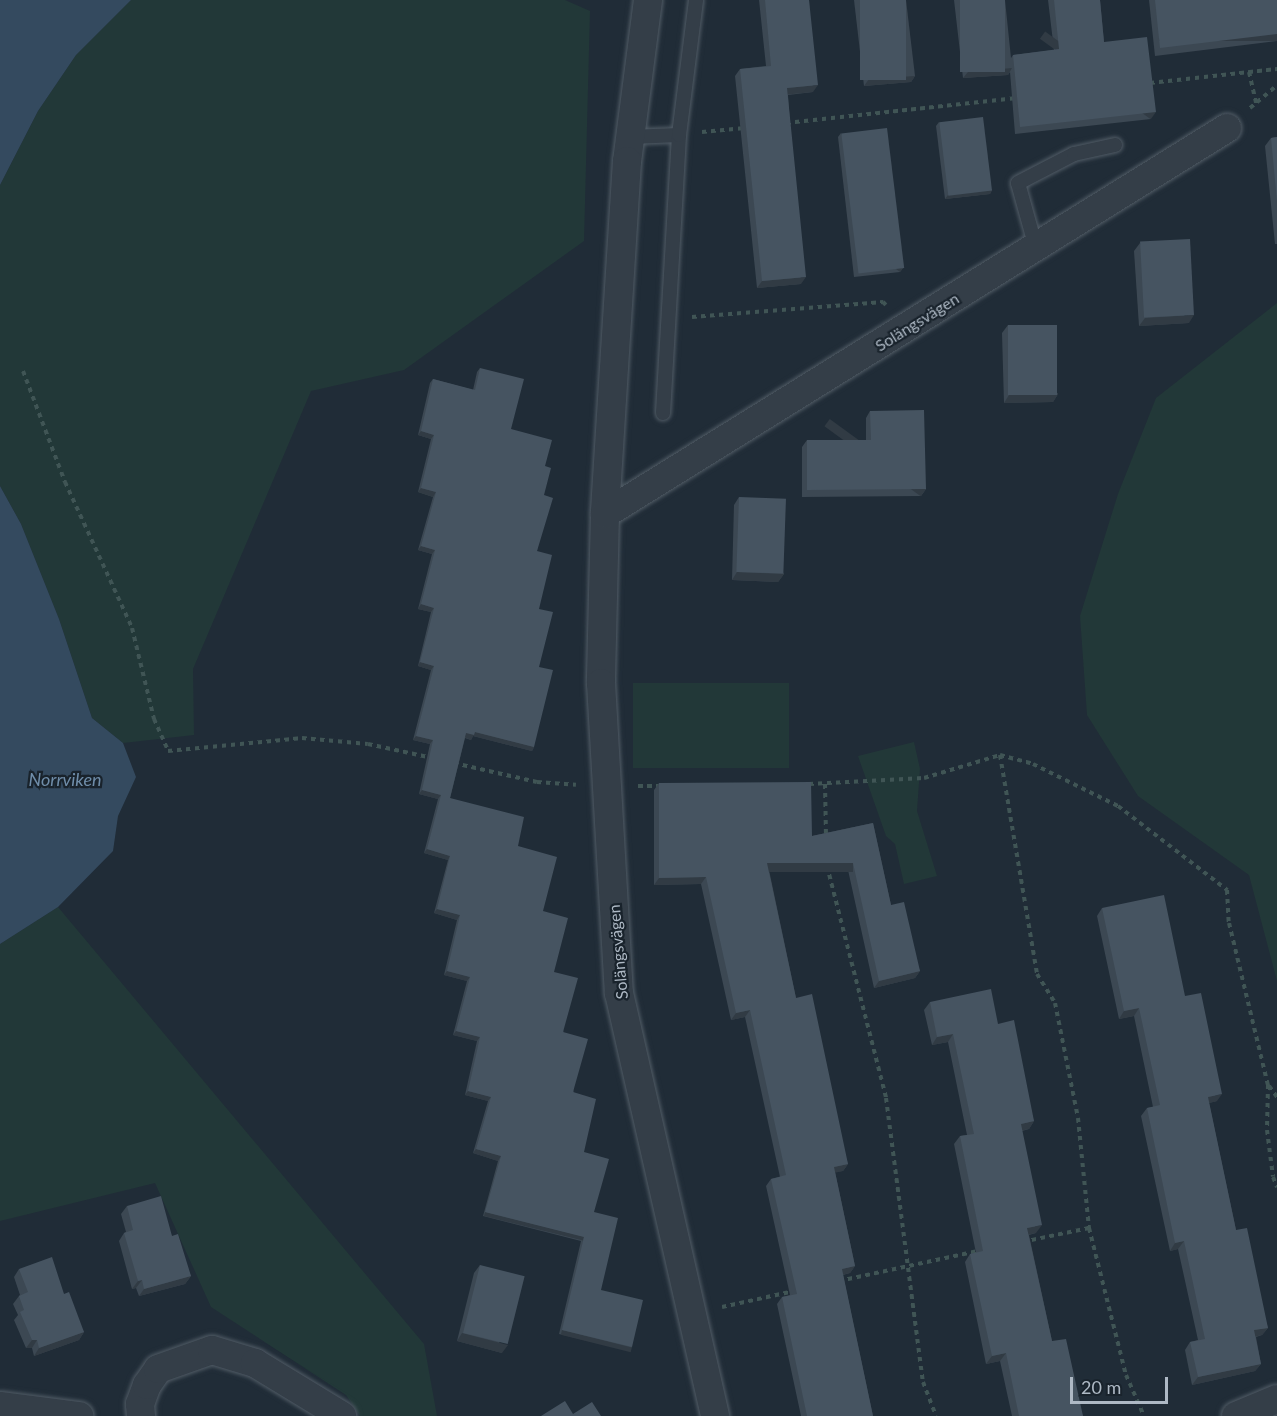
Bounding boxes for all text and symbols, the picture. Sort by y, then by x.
street label: Solängsvägen [872,289,962,355]
water label: Norrviken [28,768,102,790]
street label: Solängsvägen [604,904,632,1000]
scale bar [1073,1365,1170,1403]
text: 20 m [1081,1376,1121,1398]

